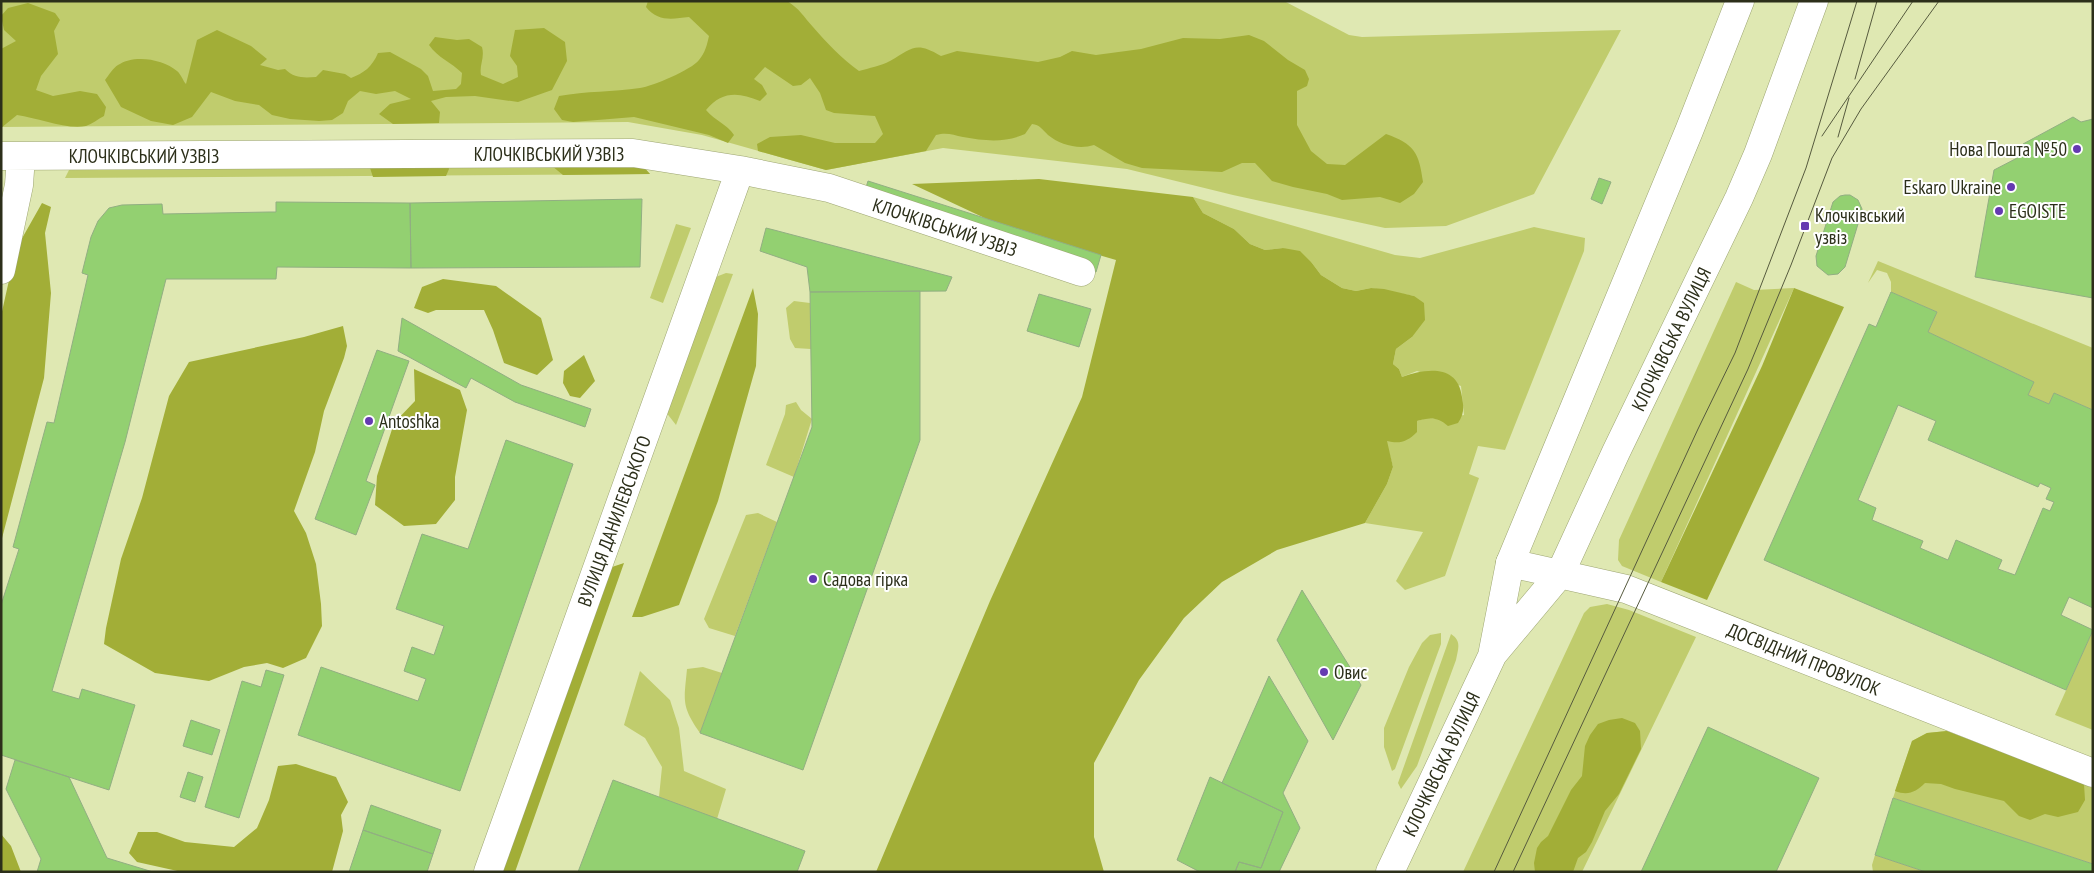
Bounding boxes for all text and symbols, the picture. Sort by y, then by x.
place label: Нова Пошта №50 [1949,137,2067,161]
street label: КЛОЧКІВСЬКИЙ УЗВІЗ [474,142,624,166]
marker: Нова Пошта №50 [2071,143,2083,155]
street label: КЛОЧКІВСЬКИЙ УЗВІЗ [69,144,219,168]
place label: Eskaro Ukraine [1904,175,2001,199]
marker: Eskaro Ukraine [2005,181,2017,193]
street label: КЛОЧКІВСЬКИЙ УЗВІЗ [870,192,1020,262]
place label: EGOISTE [2009,199,2066,223]
place label: Клочківський узвіз [1815,203,1905,249]
marker: EGOISTE [1993,205,2005,217]
marker: Клочківський узвіз [1799,220,1811,232]
street label: КЛОЧКІВСЬКА ВУЛИЦЯ [1626,263,1716,415]
place label: Antoshka [379,409,439,433]
marker: Antoshka [363,415,375,427]
street label: ВУЛИЦЯ ДАНИЛЕВСЬКОГО [572,432,656,610]
place label: Садова гірка [823,567,908,591]
marker: Садова гірка [807,573,819,585]
street label: ДОСВІДНИЙ ПРОВУЛОК [1724,617,1884,701]
place label: Овис [1334,660,1367,684]
marker: Овис [1318,666,1330,678]
street label: КЛОЧКІВСЬКА ВУЛИЦЯ [1397,688,1485,840]

